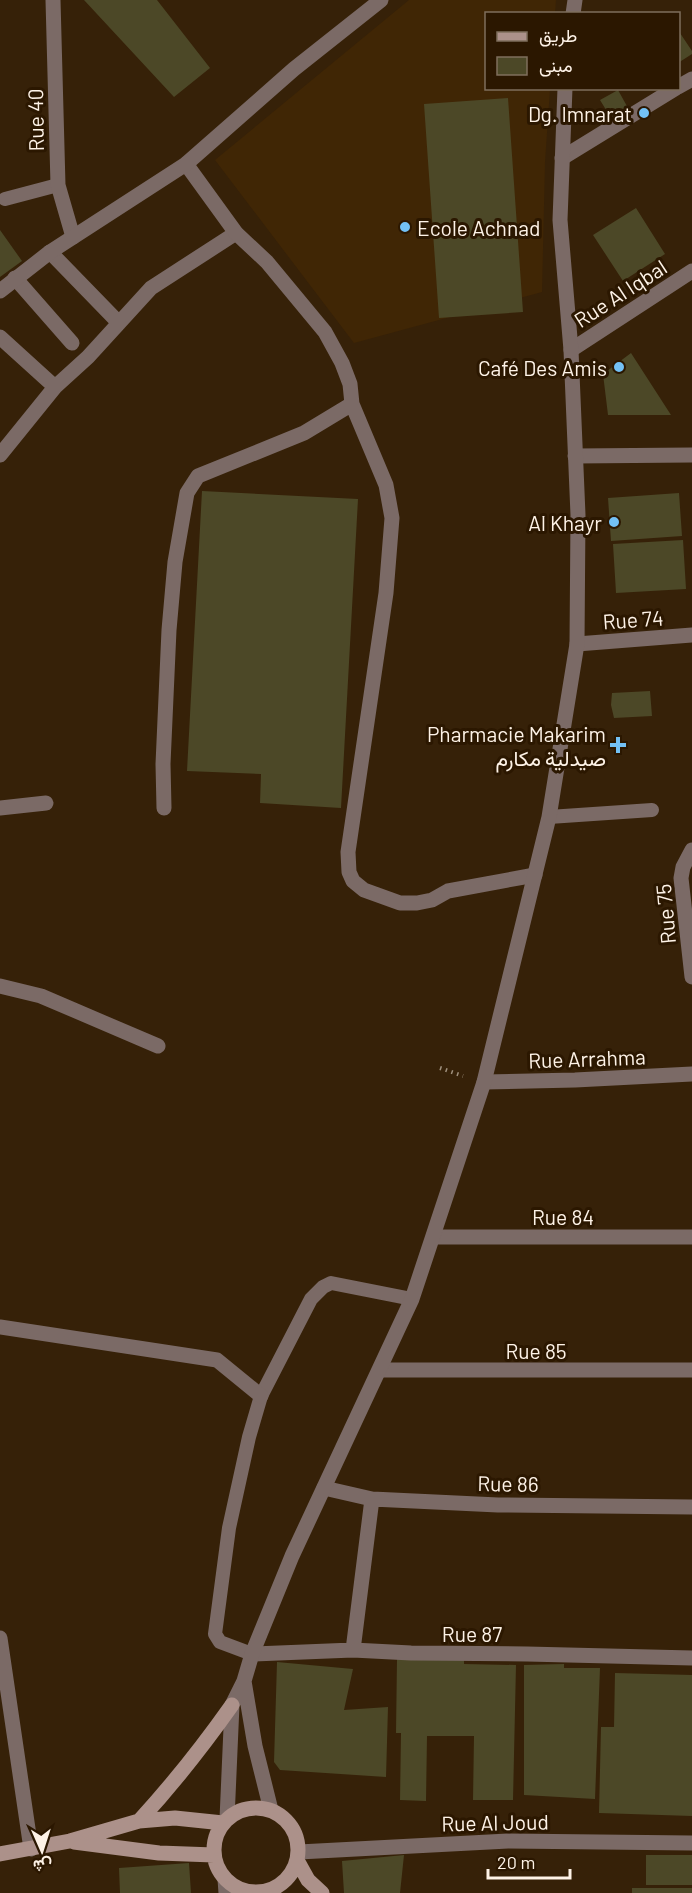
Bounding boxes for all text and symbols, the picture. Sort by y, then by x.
legend [485,12,680,90]
text: طريق [539,24,577,47]
text: مبنى [539,54,573,77]
street label: Rue 40 [22,88,48,152]
place label: Dg. lmnarat [528,101,632,126]
marker: Dg. lmnarat [637,106,651,120]
place label: Ecole Achnad [417,215,540,240]
marker: Ecole Achnad [398,220,412,234]
street label: Rue Al Iqbal [569,254,671,332]
place label: Café Des Amis [478,355,607,380]
marker: Café Des Amis [612,360,626,374]
place label: Al Khayr [528,510,602,535]
marker: Al Khayr [607,515,621,529]
street label: Rue 74 [602,604,664,634]
place label: Pharmacie Makarim صيدلية مكارم [427,721,606,773]
marker: Pharmacie Makarim صيدلية مكارم [611,738,625,752]
street label: Rue 75 [650,883,680,945]
street label: Rue Arrahma [528,1043,646,1073]
street label: Rue 84 [532,1204,594,1229]
street label: Rue 85 [505,1338,567,1363]
street label: Rue 86 [477,1470,539,1496]
street label: Rue 87 [442,1621,502,1646]
street label: Rue Al Joud [441,1809,549,1835]
north arrow [12,1821,72,1881]
scale bar [488,1842,570,1880]
text: 20 m [497,1851,535,1873]
text: ش [33,1855,53,1876]

